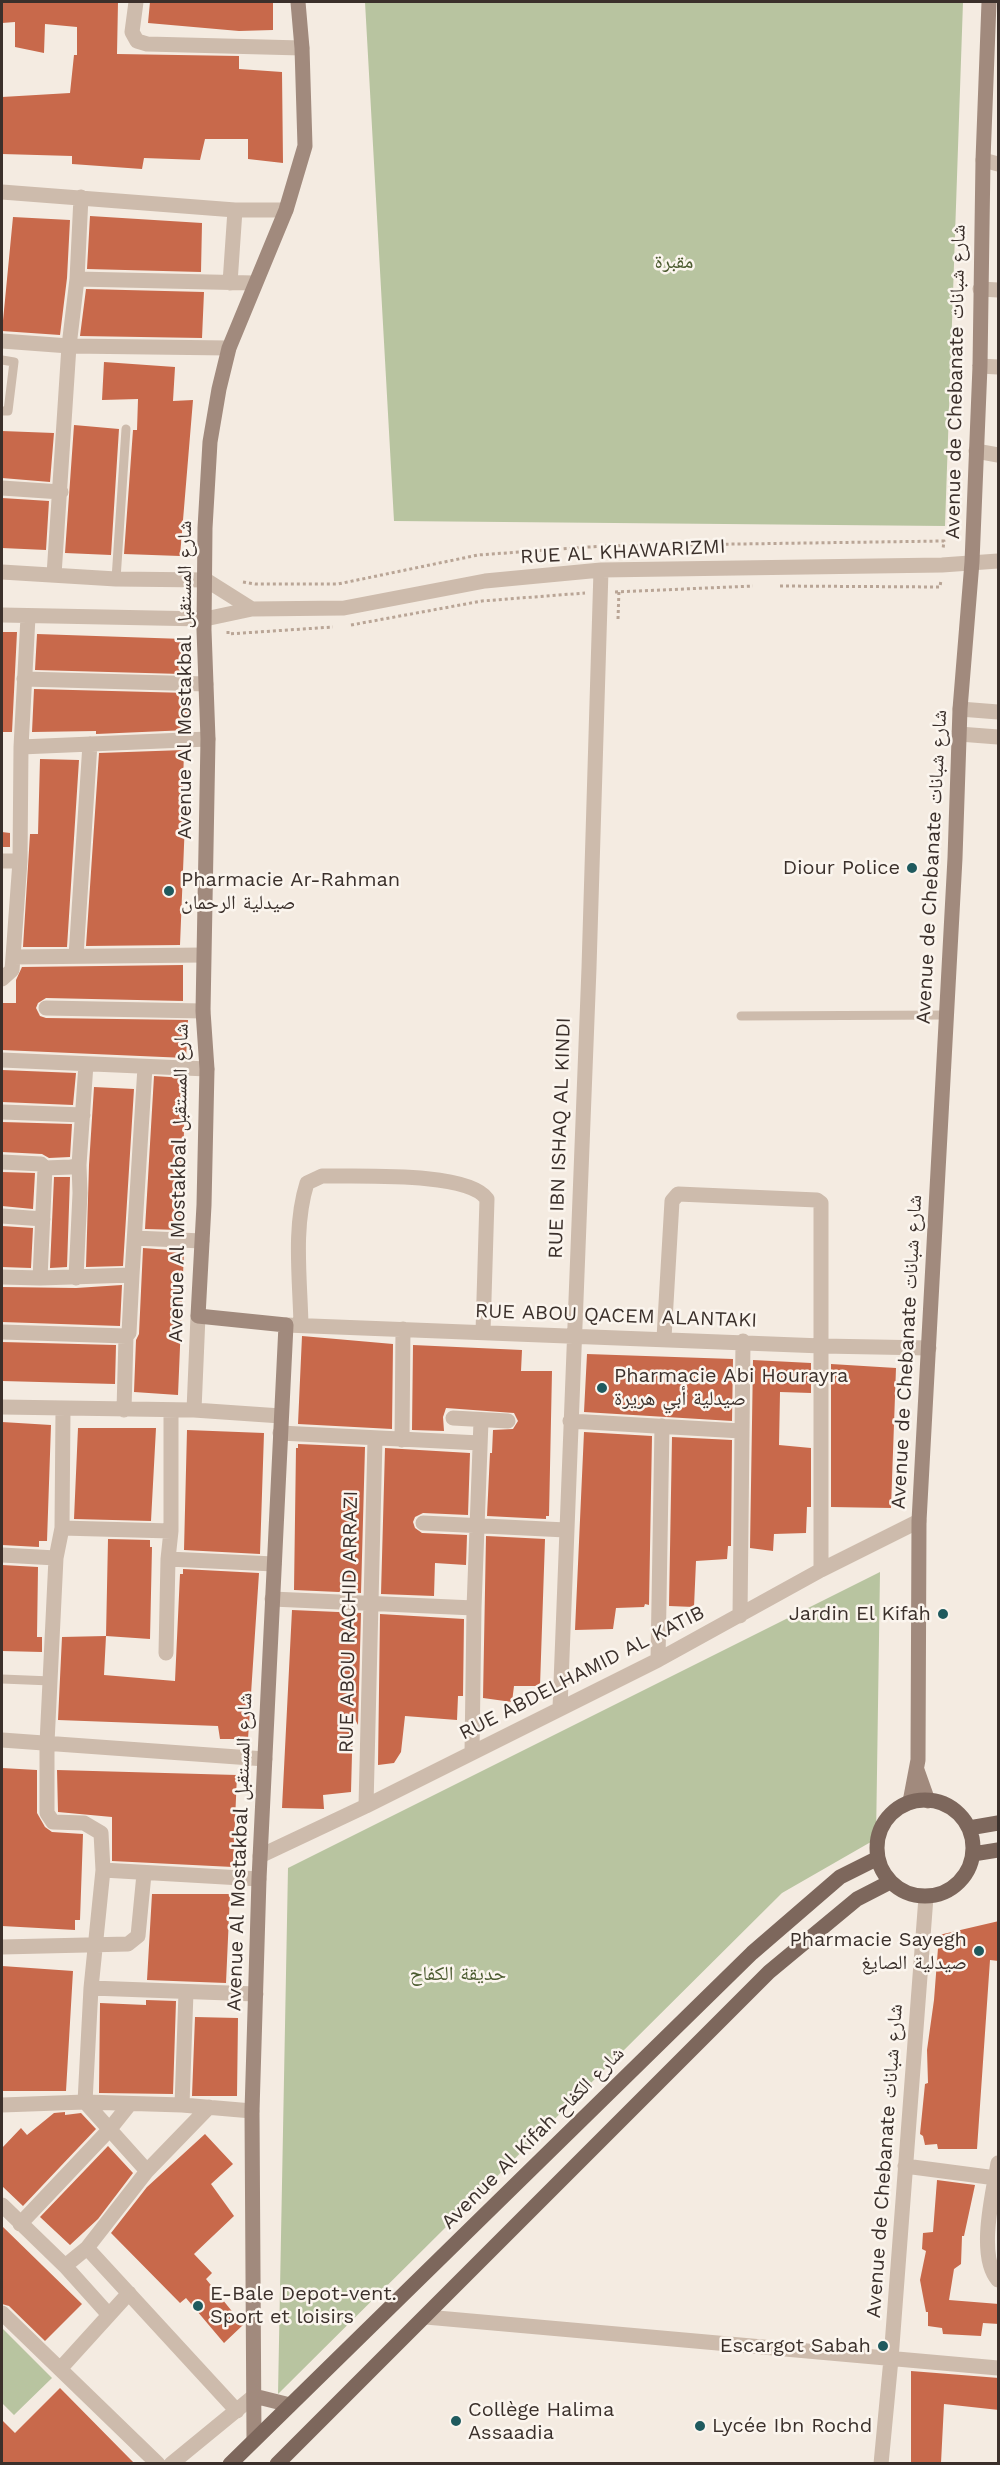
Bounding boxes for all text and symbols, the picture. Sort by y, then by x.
street label: Avenue de Chebanate شارع شبانات [941,224,971,540]
park label: مقبرة [655,250,693,274]
street label: Avenue Al Mostakbal شارع المستقبل [173,521,197,839]
street label: RUE AL KHAWARIZMI [520,535,726,569]
street label: Avenue de Chebanate شارع شبانات [912,709,952,1025]
place label: Diour Police [783,856,900,880]
marker: Diour Police [905,861,919,875]
place label: Pharmacie Ar-Rahman صيدلية الرحمان [181,868,400,915]
marker: Pharmacie Ar-Rahman صيدلية الرحمان [162,884,176,898]
street label: RUE IBN ISHAQ AL KINDI [544,1017,576,1259]
street label: Avenue Al Mostakbal شارع المستقبل [164,1023,194,1343]
street label: Avenue de Chebanate شارع شبانات [887,1194,927,1510]
street label: RUE ABOU QACEM ALANTAKI [474,1299,758,1333]
place label: Pharmacie Abi Hourayra صيدلية أبي هريرة [614,1364,848,1411]
marker: Pharmacie Abi Hourayra صيدلية أبي هريرة [595,1381,609,1395]
street label: RUE ABOU RACHID ARRAZI [335,1491,363,1753]
street label: RUE ABDELHAMID AL KATIB [455,1601,709,1745]
place label: Jardin El Kifah [789,1602,931,1626]
marker: Jardin El Kifah [936,1607,950,1621]
street label: Avenue Al Mostakbal شارع المستقبل [222,1692,258,2012]
place label: Pharmacie Sayegh صيدلية الصايغ [789,1928,967,1975]
marker: Pharmacie Sayegh صيدلية الصايغ [972,1944,986,1958]
park label: حديقة الكفاح [410,1962,506,1986]
street label: Avenue de Chebanate شارع شبانات [862,2003,908,2319]
street label: Avenue Al Kifah شارع الكفاح [437,2042,629,2234]
place label: E-Bale Depot-vent. Sport et loisirs [210,2282,397,2329]
marker: E-Bale Depot-vent. Sport et loisirs [191,2299,205,2313]
place label: Escargot Sabah [720,2334,871,2358]
marker: Escargot Sabah [876,2339,890,2353]
place label: Collège Halima Assaadia [468,2398,614,2445]
marker: Collège Halima Assaadia [449,2414,463,2428]
place label: Lycée Ibn Rochd [712,2414,872,2438]
marker: Lycée Ibn Rochd [693,2419,707,2433]

